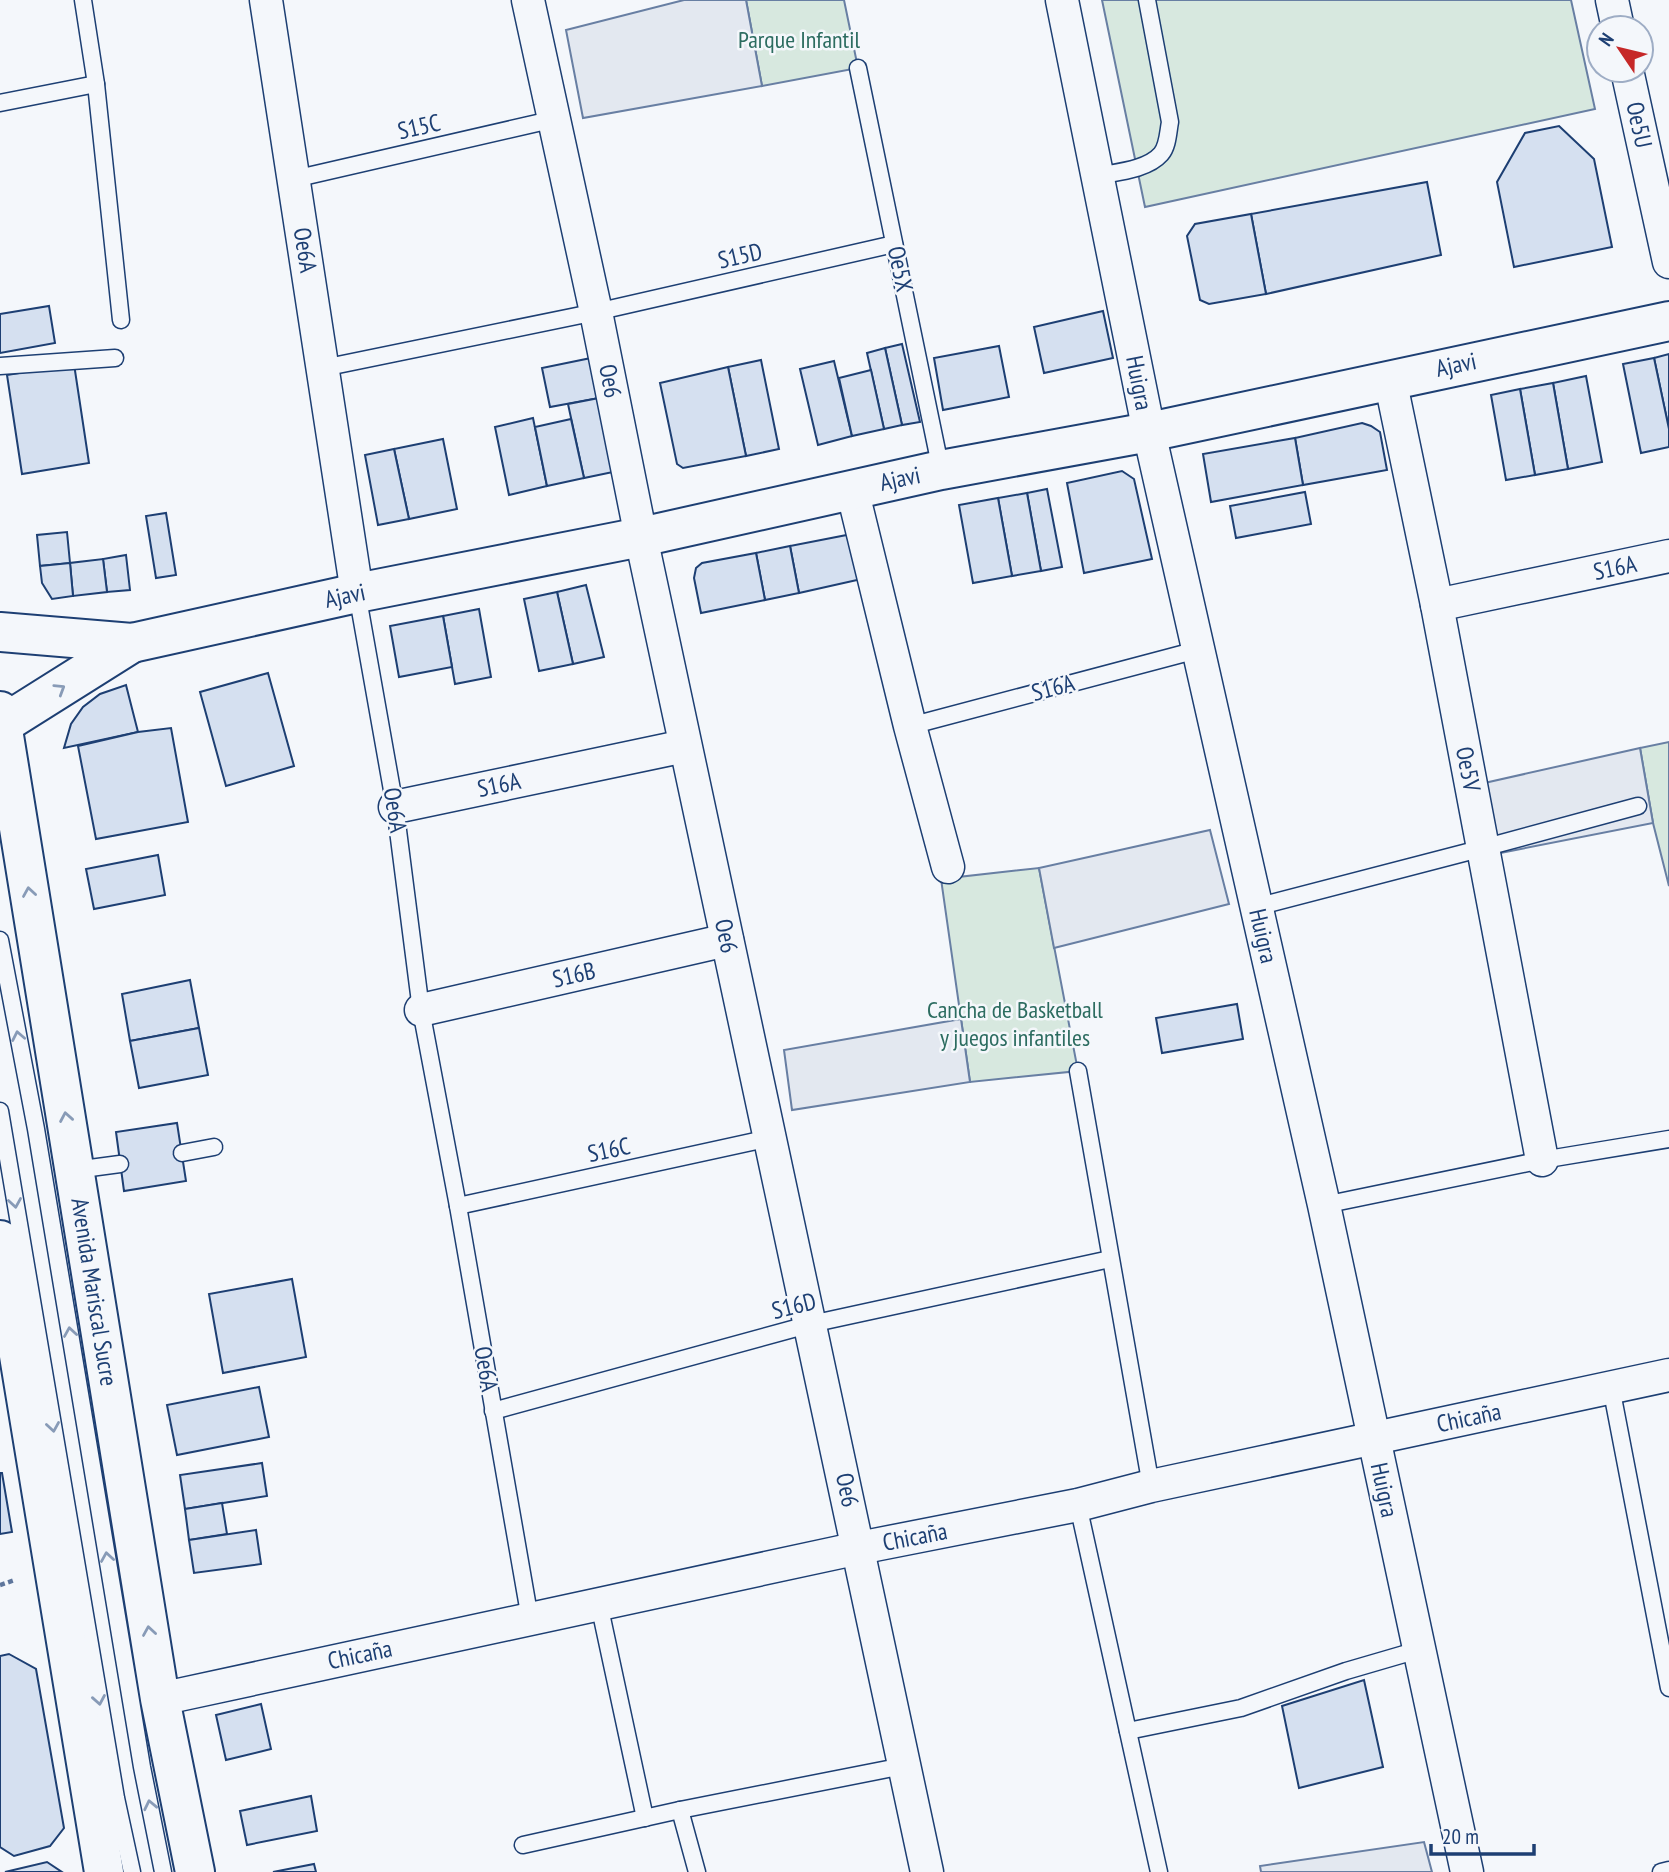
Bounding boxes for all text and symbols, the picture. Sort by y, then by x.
north arrow [1585,14,1655,84]
park label: Parque Infantil [738,24,860,55]
text: N [1593,28,1619,50]
street label: Oe5U [1620,99,1659,151]
street label: S15C [395,107,443,146]
street label: Oe6A [287,225,324,275]
street label: S15D [715,235,765,276]
street label: Oe5X [881,243,920,295]
street label: Ajavi [1433,345,1479,384]
street label: Huigra [1119,353,1160,413]
street label: Oe6 [592,361,629,400]
street label: Ajavi [877,459,923,498]
street label: S16A [1591,548,1640,587]
street label: Ajavi [322,576,368,615]
street label: S16A [1028,667,1078,708]
one-way arrow [52,684,65,697]
street label: Oe5V [1449,744,1488,795]
street label: S16A [475,765,524,804]
street label: Oe6A [377,785,414,835]
one-way arrow [22,886,37,898]
street label: Huigra [1242,906,1285,966]
street label: Oe6 [708,916,745,956]
street label: S16B [549,955,598,994]
park label: Cancha de Basketball y juegos infantiles [927,994,1103,1053]
one-way arrow [11,1030,26,1042]
one-way arrow [59,1111,74,1123]
street label: S16C [585,1130,633,1169]
street label: Avenida Mariscal Sucre [64,1196,125,1388]
one-way arrow [7,1197,22,1209]
street label: S16D [769,1285,819,1326]
one-way arrow [63,1326,78,1338]
street label: Oe6A [467,1344,506,1395]
street label: Chicaña [1434,1396,1504,1439]
one-way arrow [45,1421,60,1433]
street label: Huigra [1364,1460,1405,1520]
street label: Oe6 [829,1470,866,1510]
street label: Chicaña [880,1515,950,1558]
one-way arrow [100,1551,115,1563]
one-way arrow [142,1625,157,1637]
street label: Chicaña [325,1633,395,1676]
one-way arrow [91,1694,106,1706]
one-way arrow [143,1799,158,1811]
scale bar [1431,1812,1534,1856]
text: 20 m [1442,1823,1479,1850]

